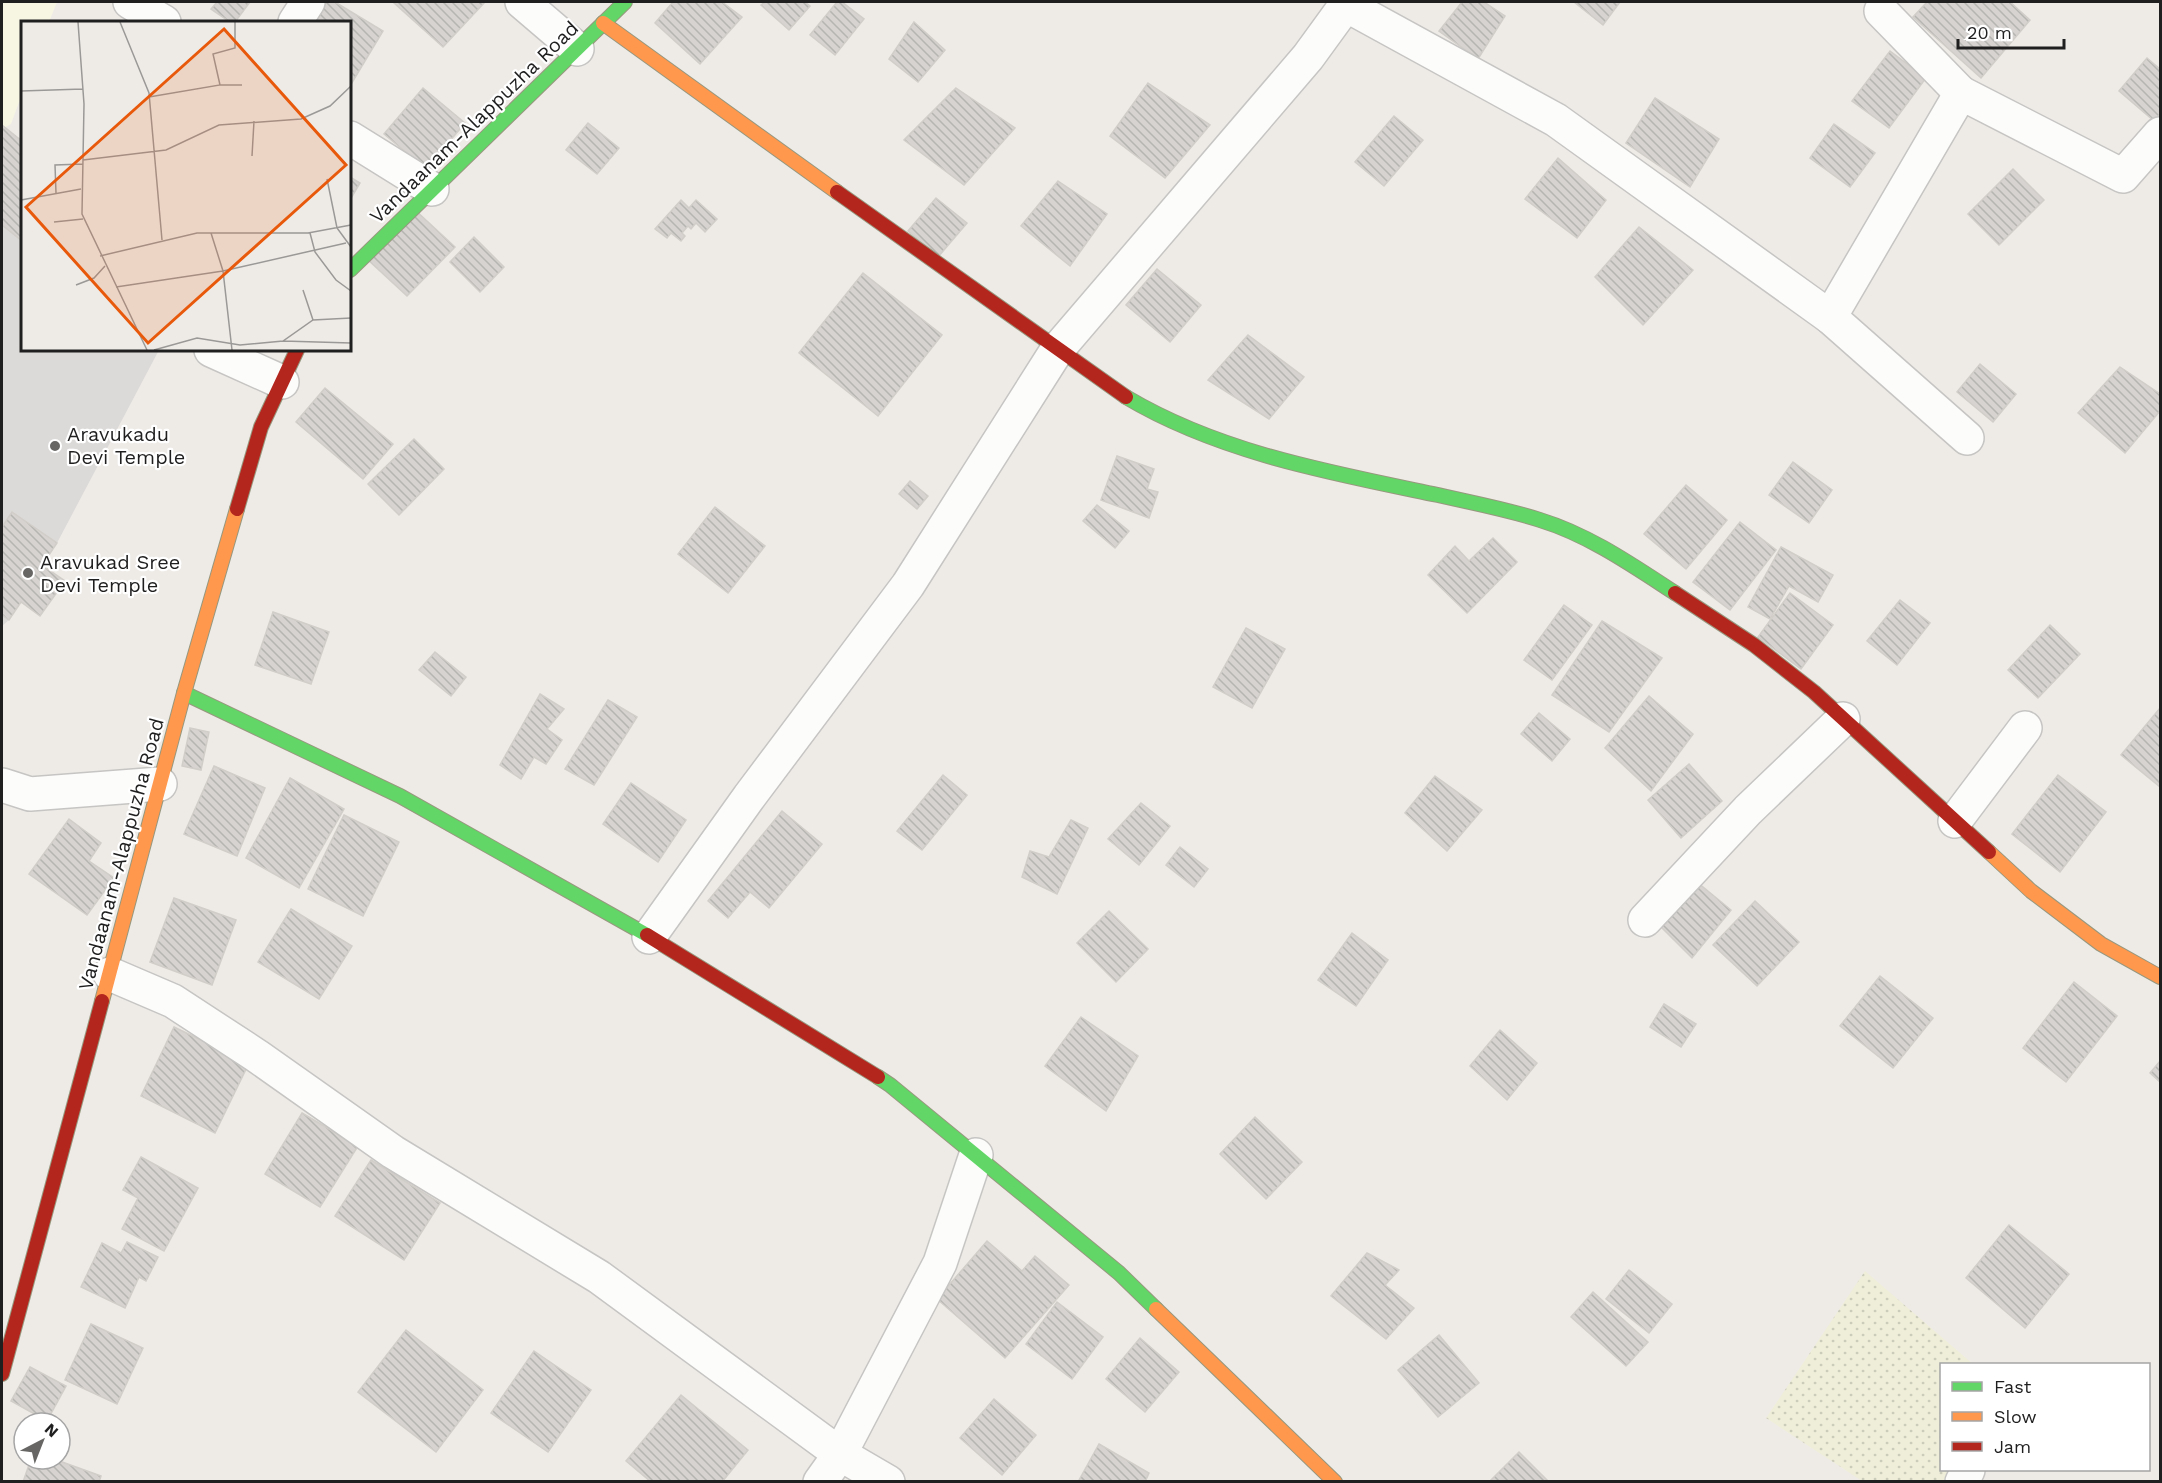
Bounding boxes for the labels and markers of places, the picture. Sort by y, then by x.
place label: Aravukadu Devi Temple [67,422,185,469]
marker: Aravukadu Devi Temple [48,439,62,453]
place label: Aravukad Sree Devi Temple [40,550,180,597]
marker: Aravukad Sree Devi Temple [21,566,35,580]

